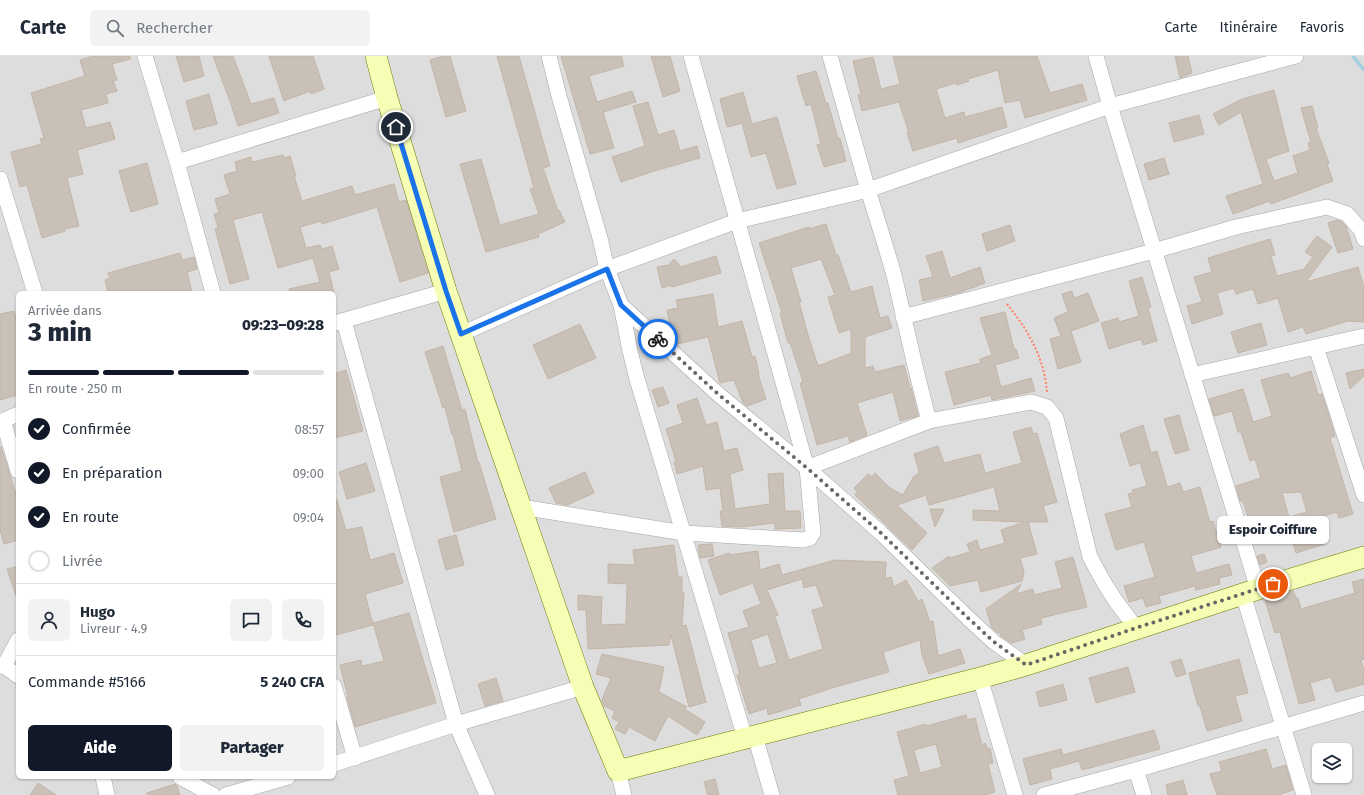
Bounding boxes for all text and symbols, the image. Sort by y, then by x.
search box [90,10,370,46]
text: Carte [20,16,66,39]
icon: search [104,17,126,39]
text: Rechercher [136,19,213,37]
text: Carte [1164,19,1198,36]
text: Itinéraire [1220,19,1278,36]
text: Favoris [1300,19,1344,36]
pin [379,110,413,144]
icon: home [385,116,407,138]
text: Arrivée dans [28,303,102,318]
text: 09:23–09:28 [242,316,324,334]
text: 3 min [28,317,92,348]
courier [638,319,678,359]
icon: bike [647,328,669,350]
text: En route · 250 m [28,381,122,396]
icon: check [28,418,50,440]
text: Confirmée [62,420,131,438]
text: 08:57 [294,422,324,437]
icon: check [28,462,50,484]
text: En préparation [62,464,163,482]
text: 09:00 [292,466,324,481]
icon: check [28,506,50,528]
text: En route [62,508,119,526]
text: 09:04 [293,510,324,525]
callout: Espoir Coiffure [1217,516,1329,544]
text: Espoir Coiffure [1229,522,1317,537]
text: Livrée [62,552,103,570]
pin [1256,567,1290,601]
icon: bag [1262,573,1284,595]
button: person [28,599,70,641]
button: chat [230,599,272,641]
button: phone [282,599,324,641]
text: Hugo [80,603,115,621]
text: Livreur · 4.9 [80,621,147,636]
text: Commande #5166 [28,673,146,691]
text: 5 240 CFA [260,673,324,691]
button: Aide [28,725,172,771]
button: Partager [180,725,324,771]
map controls [1312,743,1352,783]
button: layers [1312,743,1352,783]

